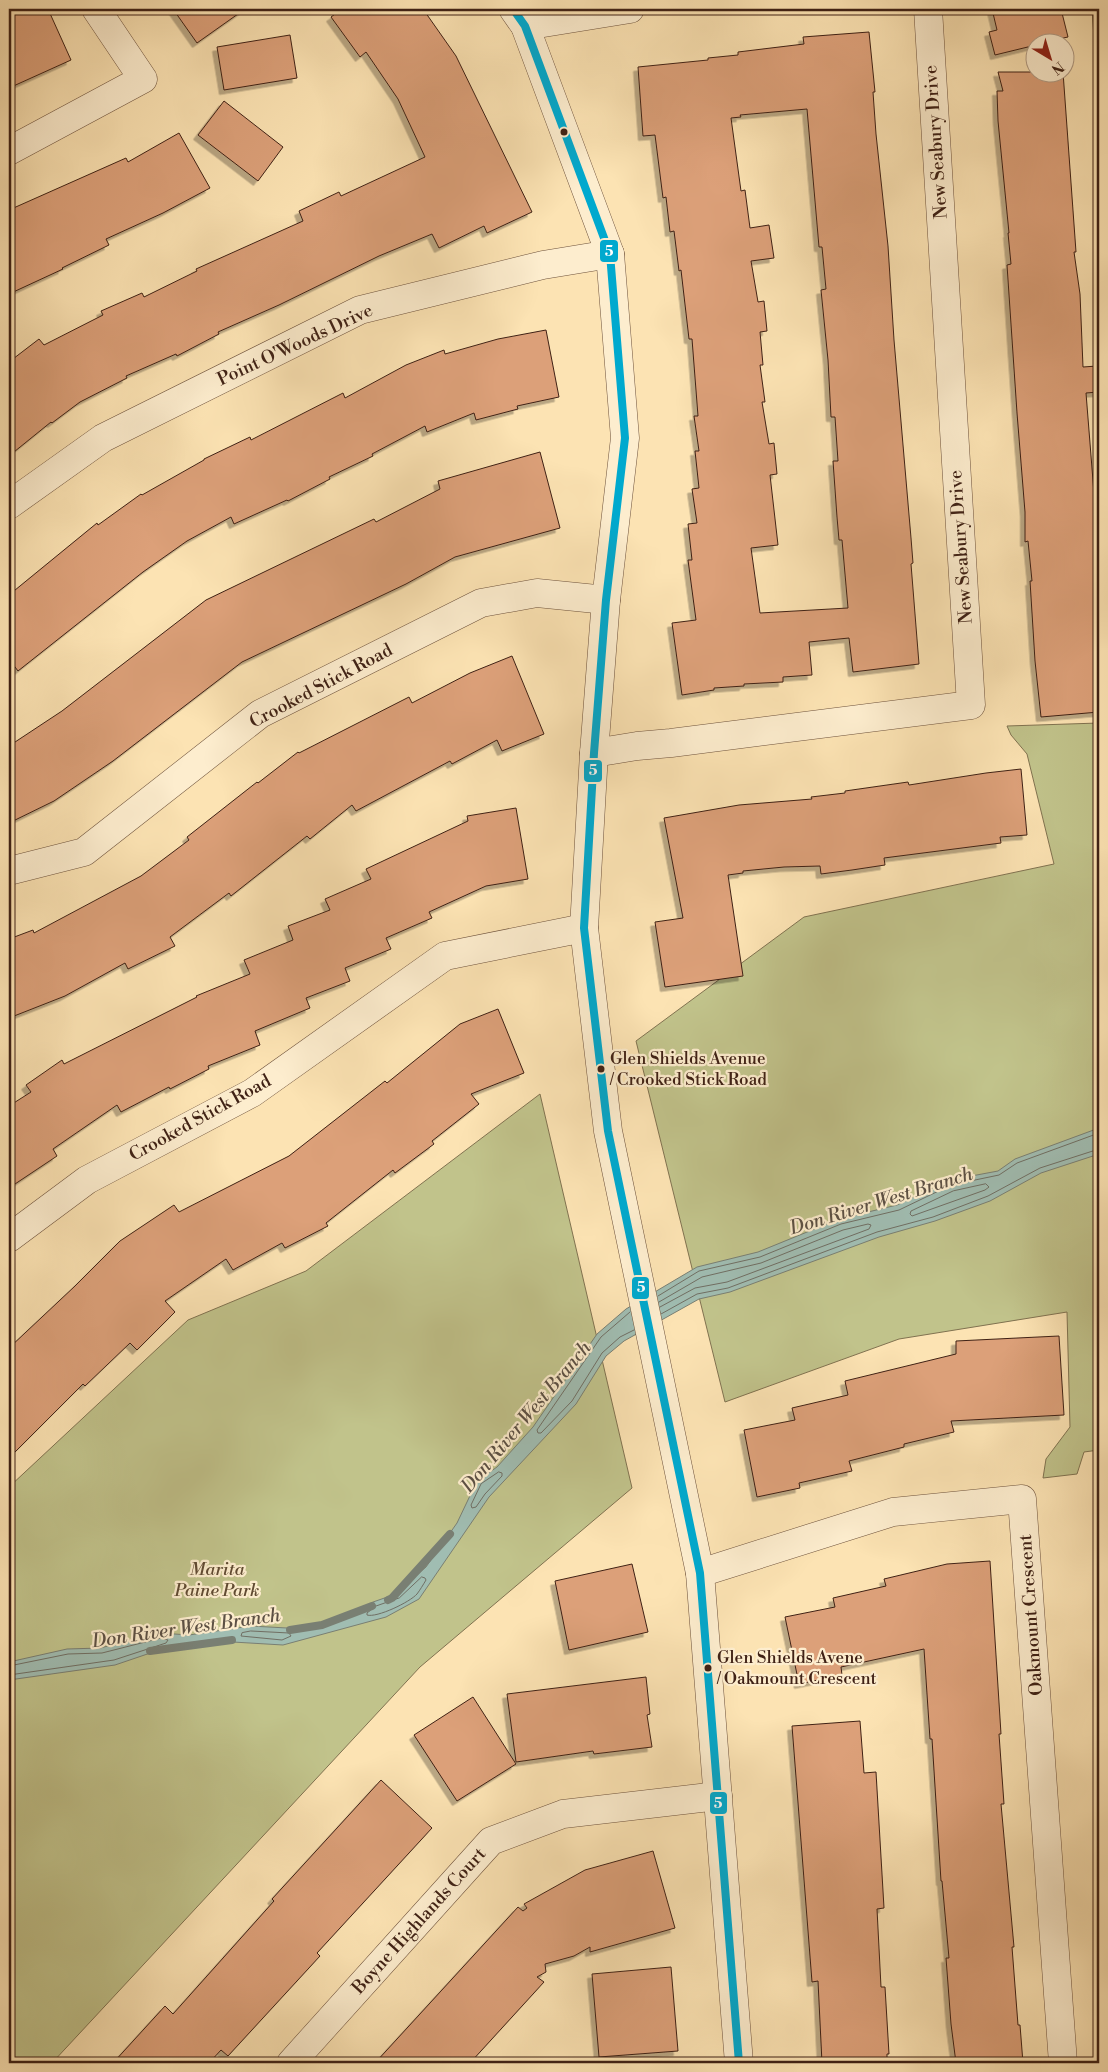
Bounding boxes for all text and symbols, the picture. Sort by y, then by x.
north arrow [1026,32,1076,82]
text: N [1047,57,1067,78]
street label: New Seabury Drive [919,64,953,220]
unlabelled marker [559,127,569,137]
line badge: 5 [599,239,619,263]
text: 5 [605,243,614,261]
street label: Point O'Woods Drive [214,299,376,391]
street label: New Seabury Drive [944,469,978,625]
street label: Crooked Stick Road [245,638,397,733]
line badge: 5 [583,759,603,783]
text: 5 [589,762,598,780]
place label: Glen Shields Avenue / Crooked Stick Road [609,1048,767,1091]
marker: Glen Shields Avenue / Crooked Stick Road [596,1064,606,1074]
street label: Crooked Stick Road [125,1069,276,1167]
water label: Don River West Branch [786,1162,976,1241]
line badge: 5 [631,1276,650,1300]
text: 5 [637,1279,646,1297]
water label: Don River West Branch [455,1336,597,1498]
street label: Oakmount Crescent [1014,1533,1048,1697]
park label: Marita Paine Park [174,1558,259,1602]
water label: Don River West Branch [89,1603,282,1653]
place label: Glen Shields Avene / Oakmount Crescent [716,1647,877,1690]
marker: Glen Shields Avene / Oakmount Crescent [703,1663,713,1673]
line badge: 5 [709,1791,728,1815]
text: 5 [714,1795,723,1813]
street label: Boyne Highlands Court [346,1842,491,2000]

